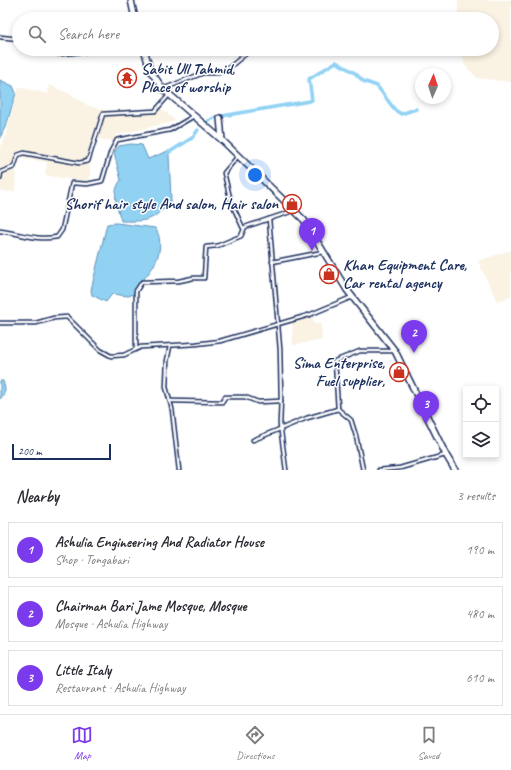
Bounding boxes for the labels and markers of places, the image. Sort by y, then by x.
place label: Sabit Ull Tahmid, Place of worship [141,59,235,97]
temple icon: Sabit Ull Tahmid, Place of worship [116,67,138,89]
shop icon: Shorif hair style And salon, Hair salon [281,193,303,215]
place label: Shorif hair style And salon, Hair salon [65,194,279,214]
pin: 1 [299,218,325,251]
place label: Khan Equipment Care, Car rental agency [343,255,467,293]
shop icon: Khan Equipment Care, Car rental agency [318,263,340,285]
pin: 2 [401,320,427,353]
place label: Sima Enterprise, Fuel supplier, [293,353,385,391]
shop icon: Sima Enterprise, Fuel supplier, [388,361,410,383]
pin: 3 [413,391,439,424]

